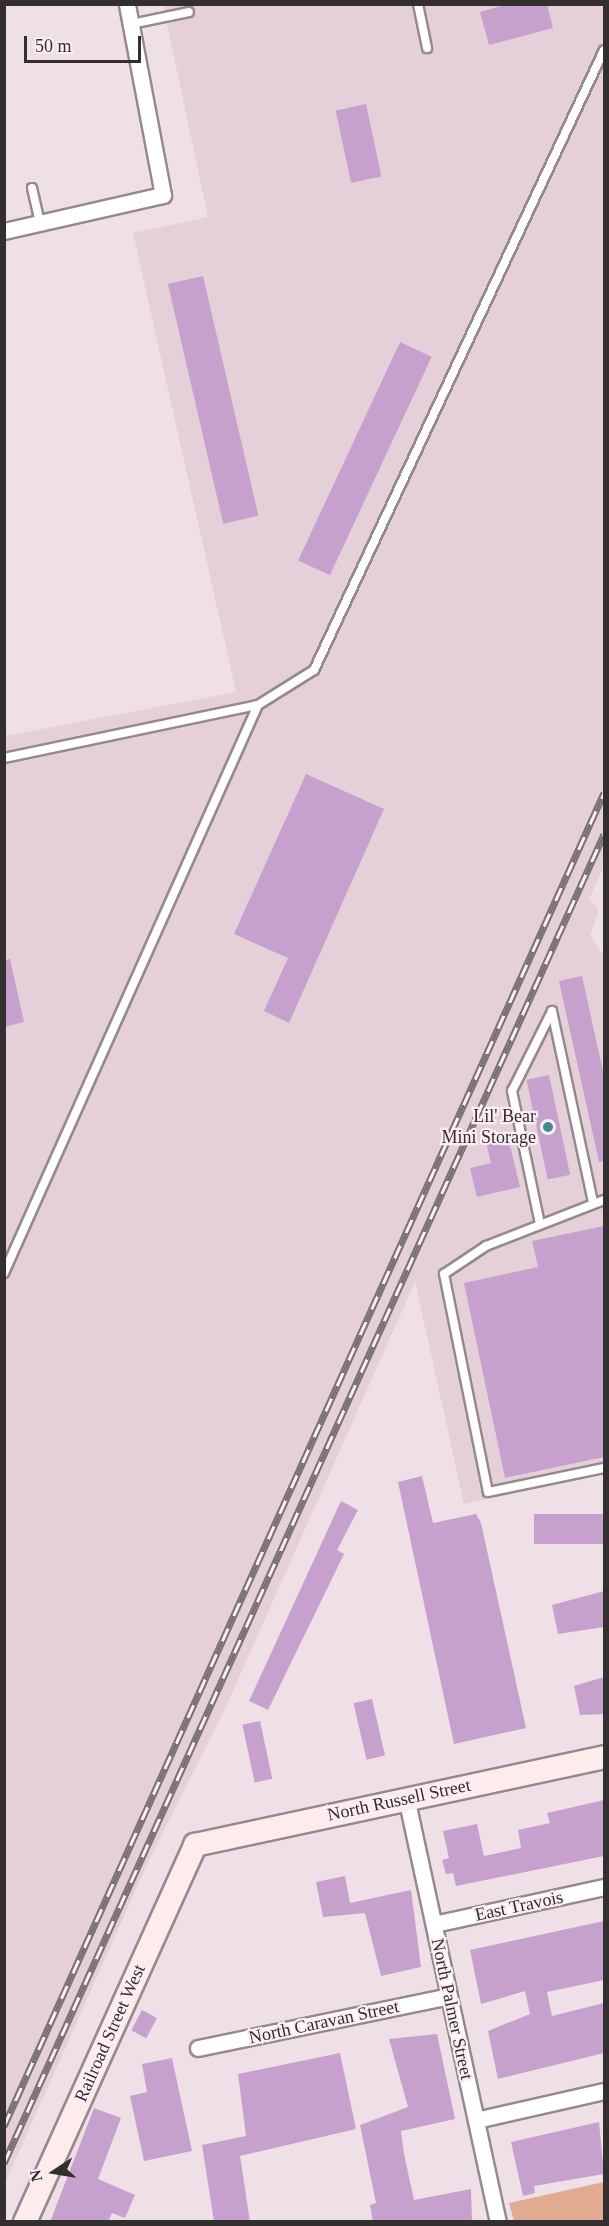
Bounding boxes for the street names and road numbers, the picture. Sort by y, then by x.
street label: North Russell Street [325,1774,473,1826]
street label: East Travois [473,1886,565,1926]
street label: North Palmer Street [426,1936,478,2082]
street label: Railroad Street West [70,1961,150,2105]
street label: North Caravan Street [247,1996,401,2048]

